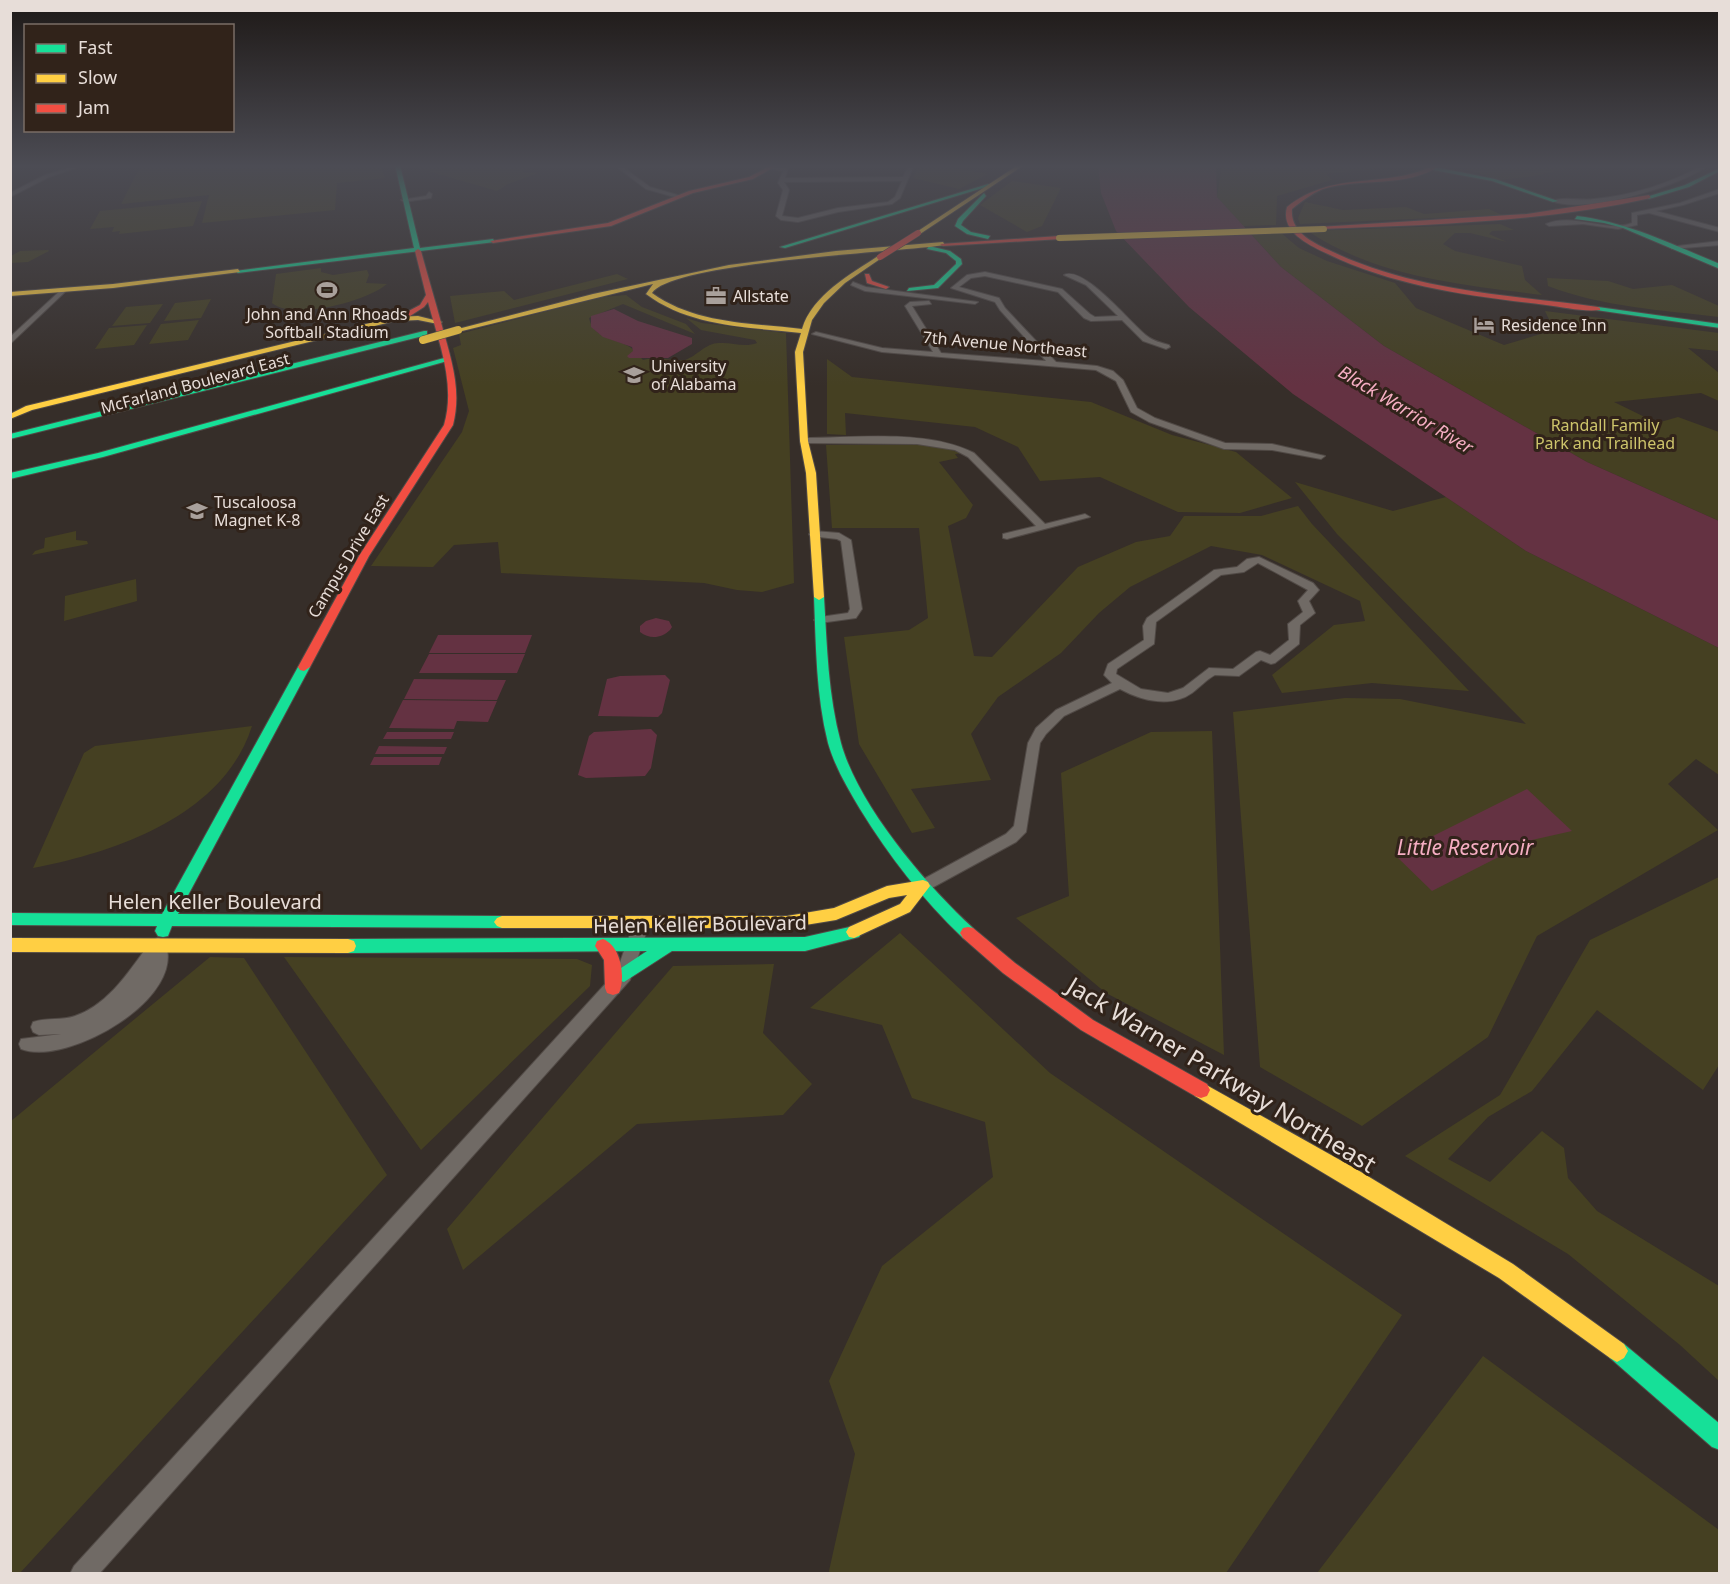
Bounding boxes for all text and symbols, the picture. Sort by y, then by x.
legend [24,24,234,132]
text: Fast [78,35,113,59]
text: Slow [78,65,117,89]
text: Jam [76,95,110,119]
sports icon: John and Ann Rhoads Softball Stadium [315,278,339,302]
office icon: Allstate [704,284,728,308]
place label: Allstate [733,285,789,307]
place label: John and Ann Rhoads Softball Stadium [244,303,408,343]
hotel icon: Residence Inn [1472,313,1496,337]
place label: Residence Inn [1501,314,1607,336]
street label: 7th Avenue Northeast [922,326,1088,362]
street label: McFarland Boulevard East [98,347,292,419]
place label: University of Alabama [651,355,736,395]
water label: Black Warrior River [1334,359,1479,459]
school or university icon: University of Alabama [622,363,646,387]
park label: Randall Family Park and Trailhead [1535,414,1675,454]
street label: Campus Drive East [302,490,394,622]
place label: Tuscaloosa Magnet K-8 [214,491,300,531]
school or university icon: Tuscaloosa Magnet K-8 [185,499,209,523]
water label: Little Reservoir [1397,833,1535,861]
street label: Helen Keller Boulevard [108,888,322,915]
street label: Helen Keller Boulevard [593,909,807,939]
street label: Jack Warner Parkway Northeast [1060,967,1383,1180]

